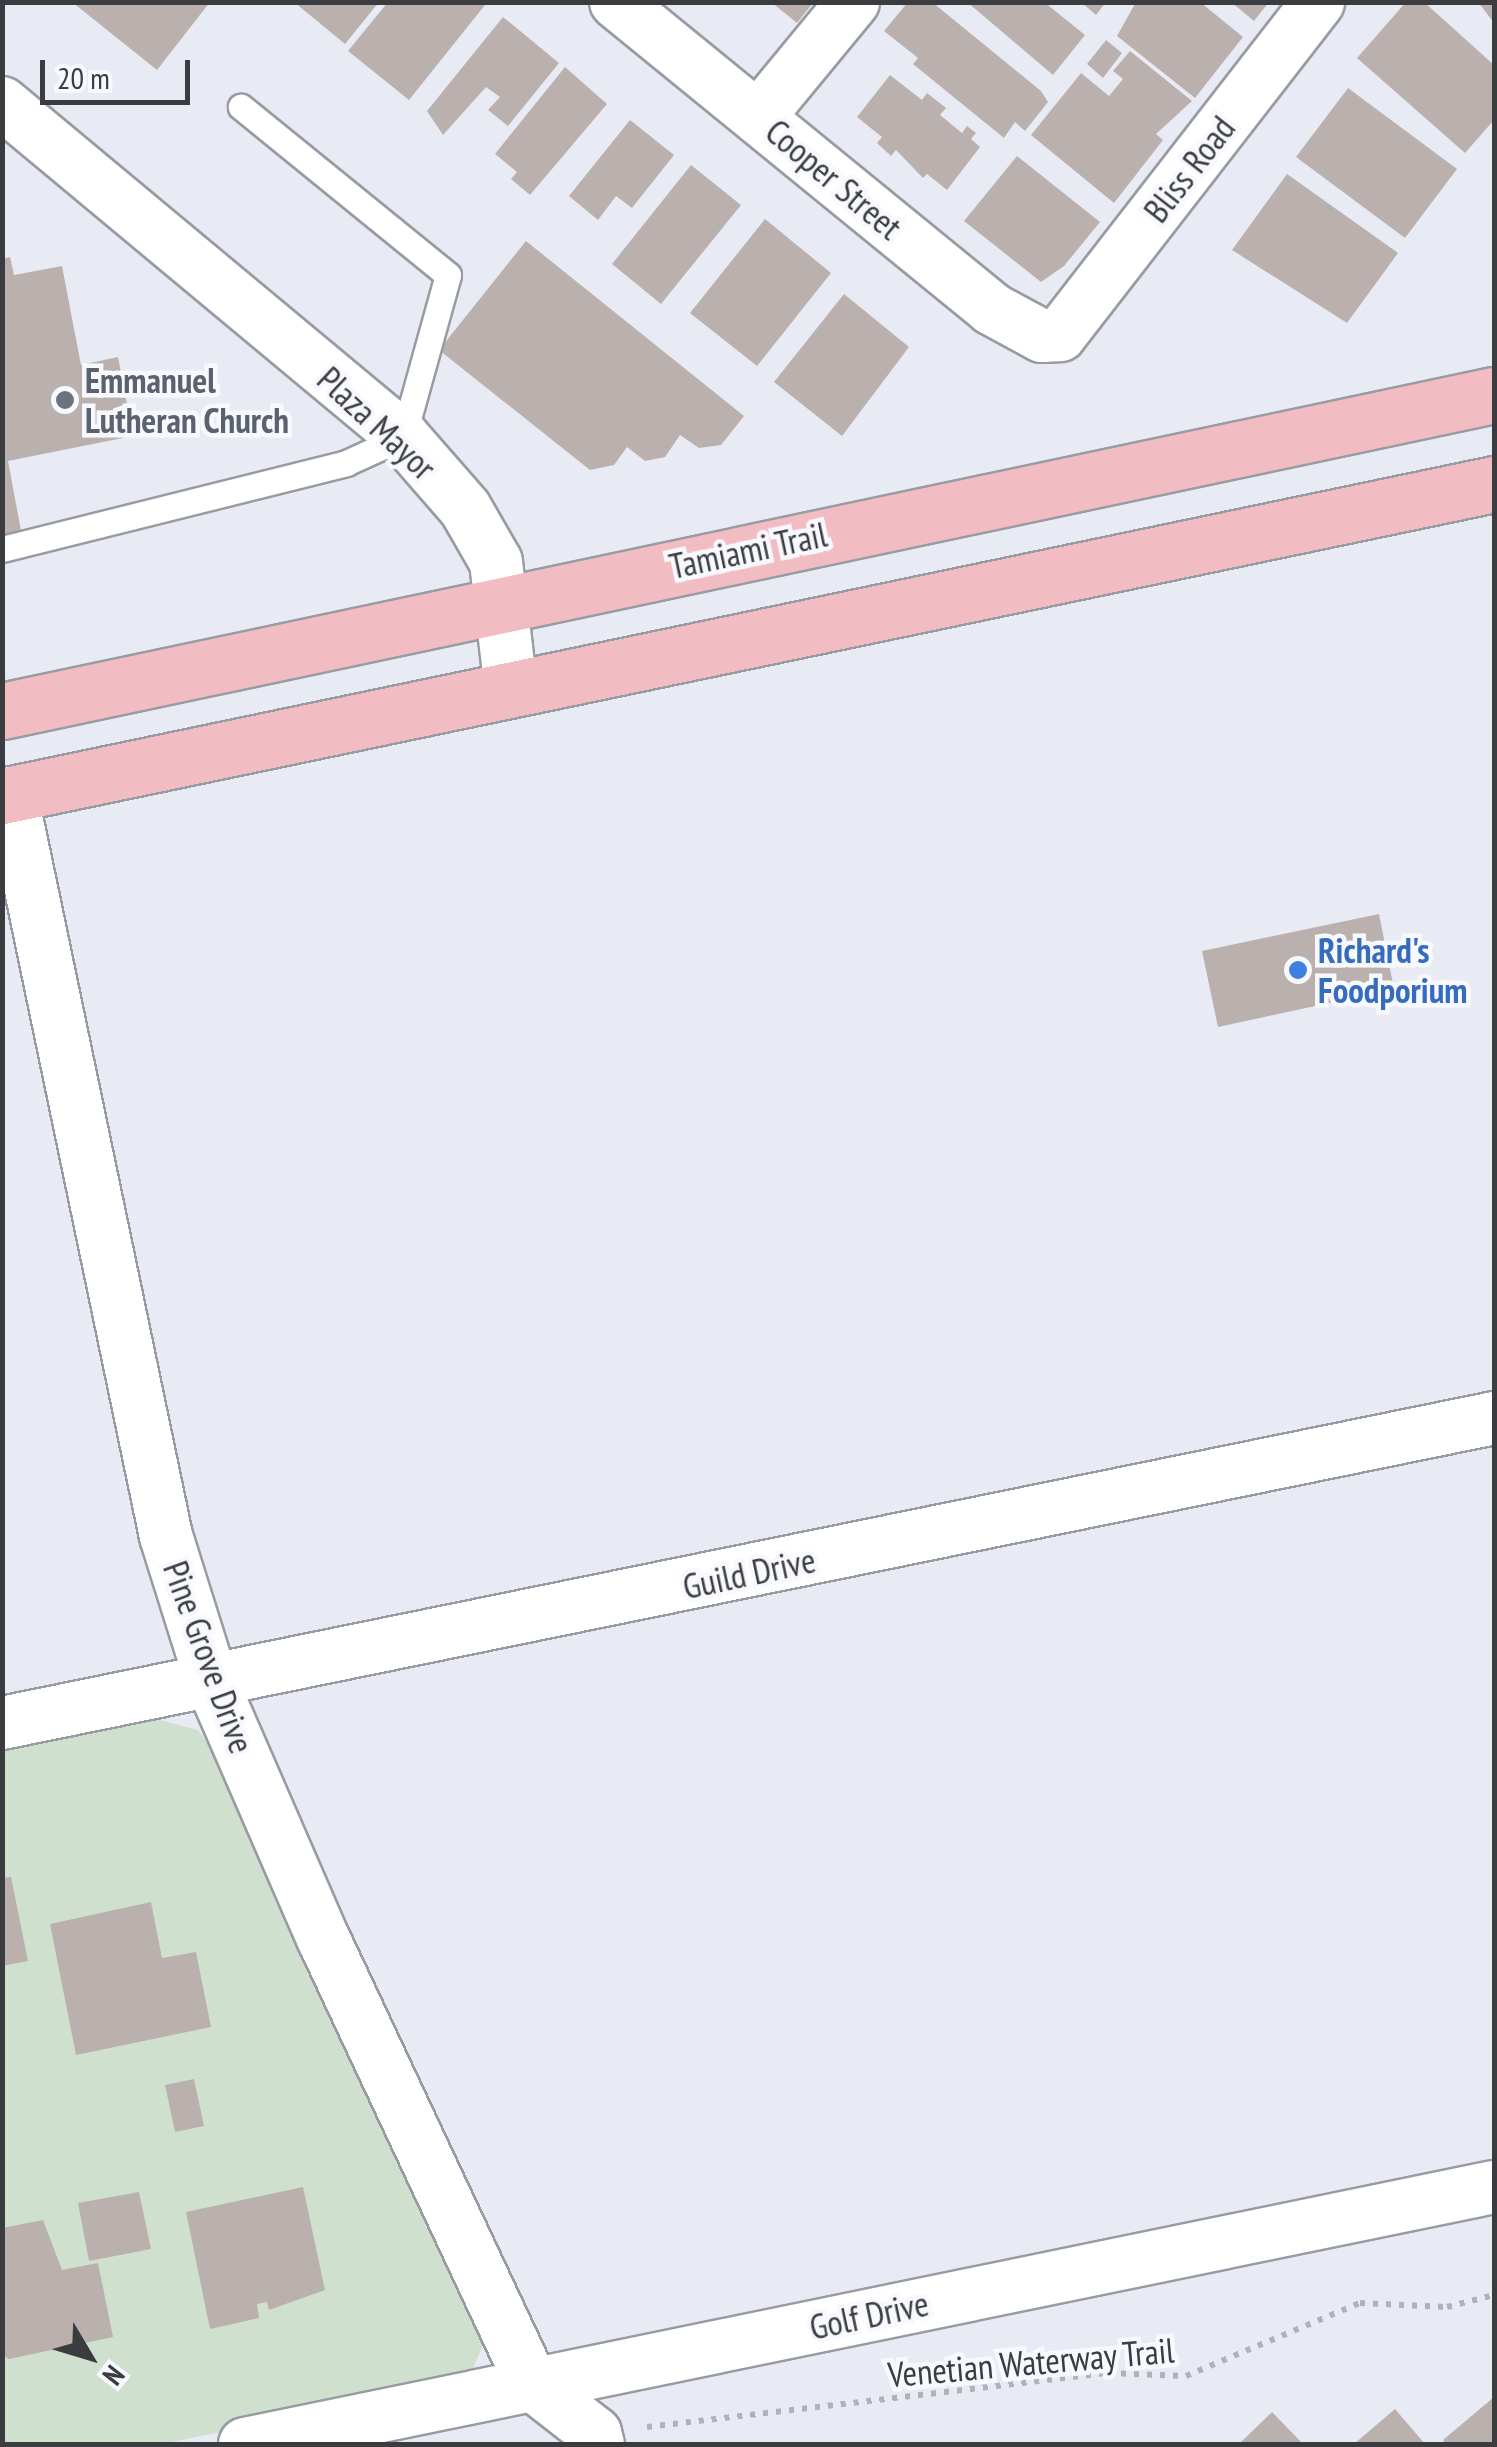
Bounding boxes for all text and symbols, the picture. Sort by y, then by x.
scale bar [45,40,195,102]
text: 20 m [57,58,110,97]
street label: Bliss Road [1135,108,1243,230]
street label: Cooper Street [758,110,910,248]
street label: Plaza Mayor [309,358,445,488]
place label: Emmanuel Lutheran Church [85,359,289,441]
marker: Emmanuel Lutheran Church [54,389,76,411]
street label: Tamiami Trail [665,513,831,587]
place label: Richard's Foodporium [1318,929,1468,1011]
marker: Richard's Foodporium [1287,959,1309,981]
street label: Guild Drive [679,1538,819,1608]
street label: Pine Grove Drive [155,1555,263,1759]
street label: Golf Drive [806,2282,932,2348]
north arrow [40,2307,140,2407]
street label: Venetian Waterway Trail [885,2328,1177,2396]
text: N [95,2358,133,2393]

